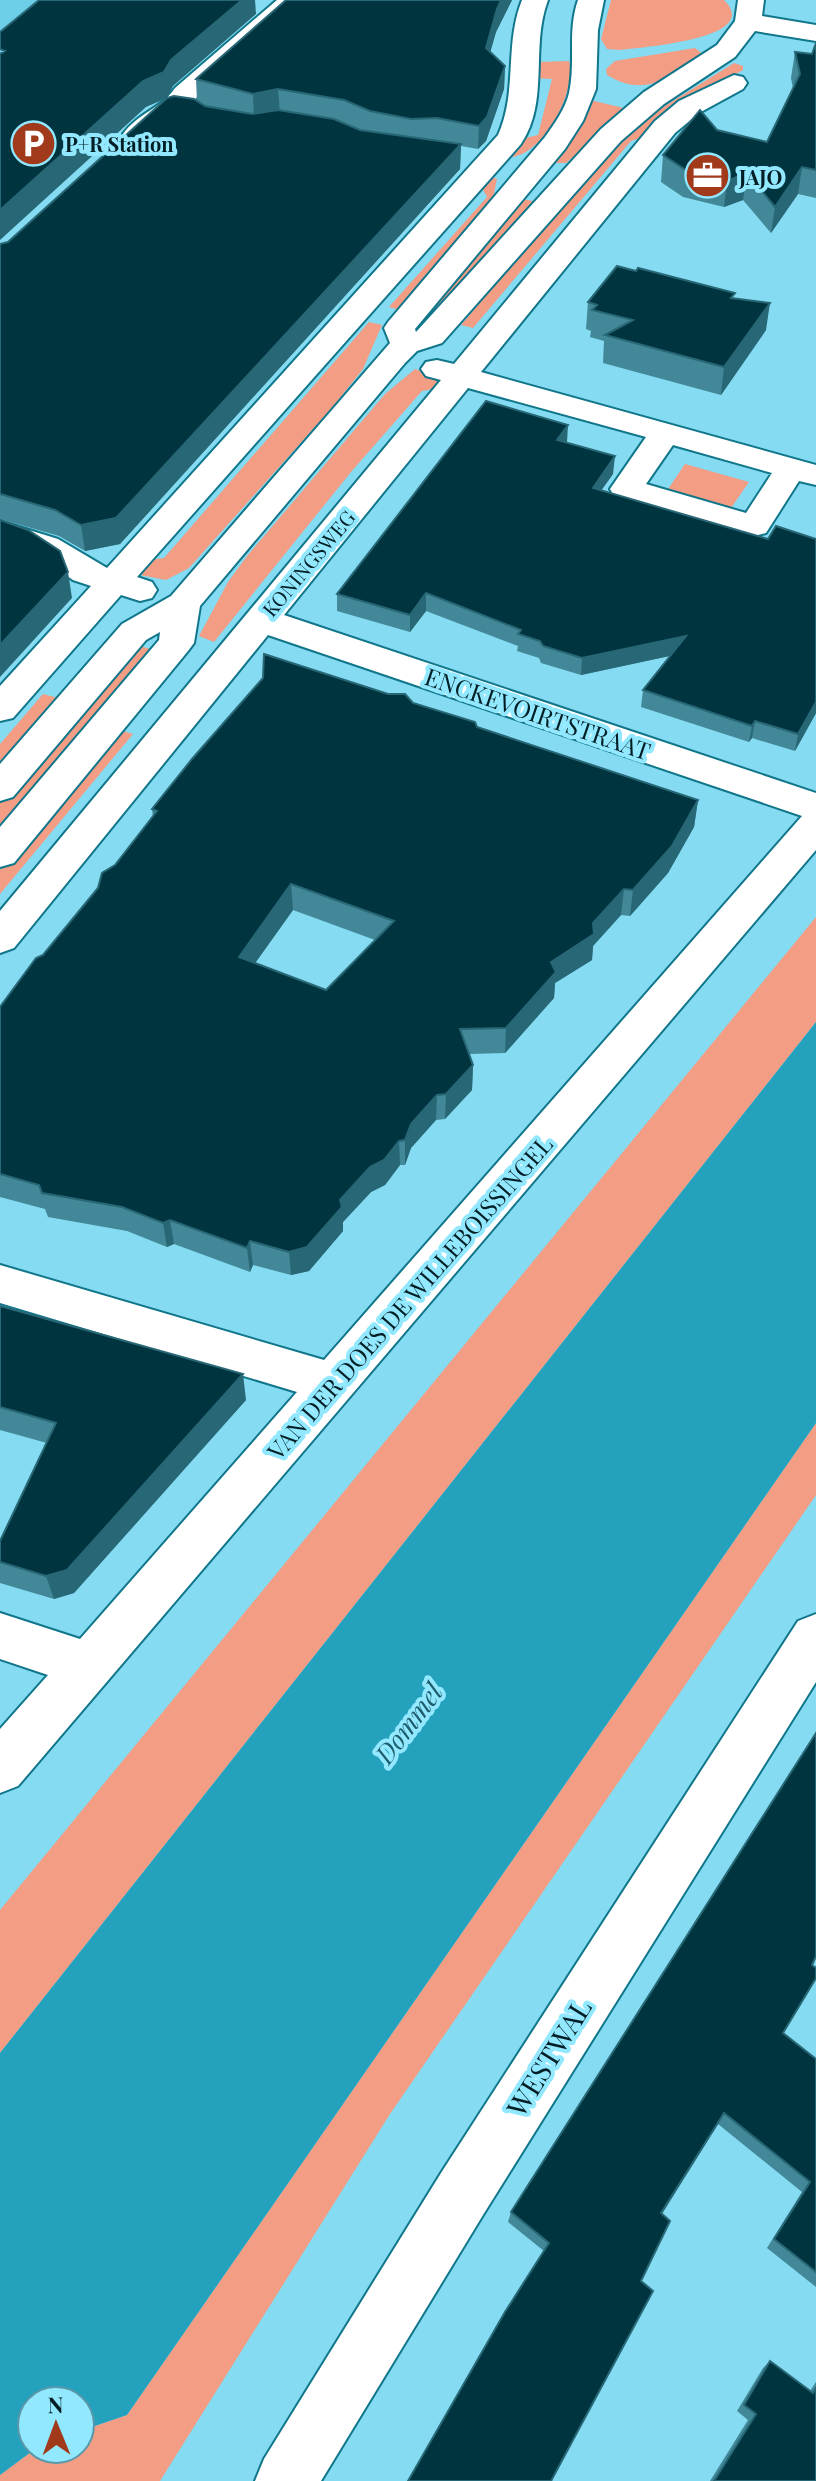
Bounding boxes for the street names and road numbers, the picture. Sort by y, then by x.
street label: KONINGSWEG [256,504,360,622]
street label: ENCKEVOIRTSTRAAT [421,659,655,767]
street label: VAN DER DOES DE WILLEBOISSINGEL [259,1128,559,1467]
street label: WESTWAL [497,1991,599,2124]

